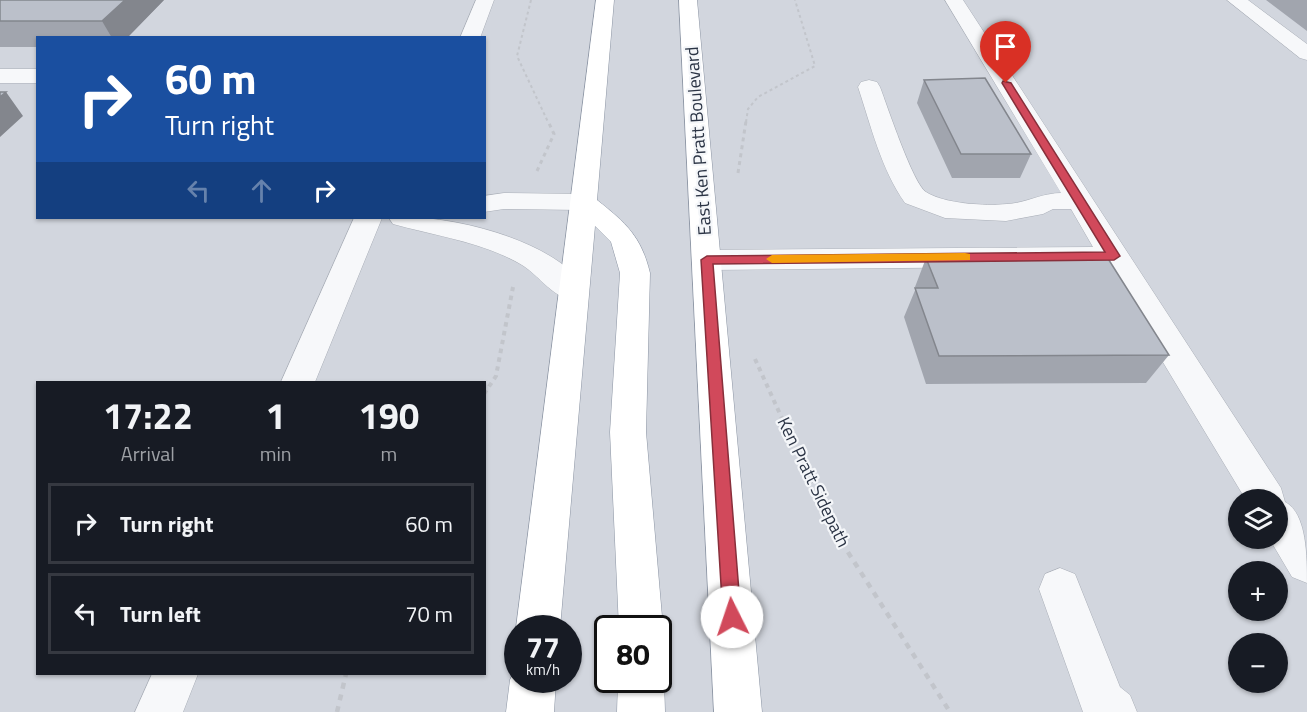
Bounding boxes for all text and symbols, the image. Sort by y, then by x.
pin [980,21,1031,83]
icon: arrive [989,30,1022,63]
text: 60 m [165,46,257,110]
street label: East Ken Pratt Boulevard [678,46,718,236]
icon: right [66,60,144,138]
text: Turn right [165,104,274,145]
icon: left [182,174,215,207]
icon: ahead [245,174,278,207]
icon: right [308,174,341,207]
text: 17:22 [103,388,193,443]
text: 1 [266,388,286,443]
text: 190 [359,388,419,443]
street label: Ken Pratt Sidepath [771,412,857,552]
text: Arrival [121,438,175,469]
text: min [260,438,292,469]
text: m [380,438,397,469]
map controls [1228,489,1288,693]
button: layers [1228,489,1288,549]
icon: right [69,507,102,540]
text: Turn right [120,507,214,541]
text: 60 m [405,507,453,541]
button: + [1228,561,1288,621]
position arrow [700,585,764,649]
icon: left [69,597,102,630]
text: Turn left [120,597,201,631]
text: 70 m [405,597,453,631]
speed limit sign: 80 [594,615,672,693]
text: 77 [526,624,560,670]
button: − [1228,633,1288,693]
text: km/h [526,658,560,681]

